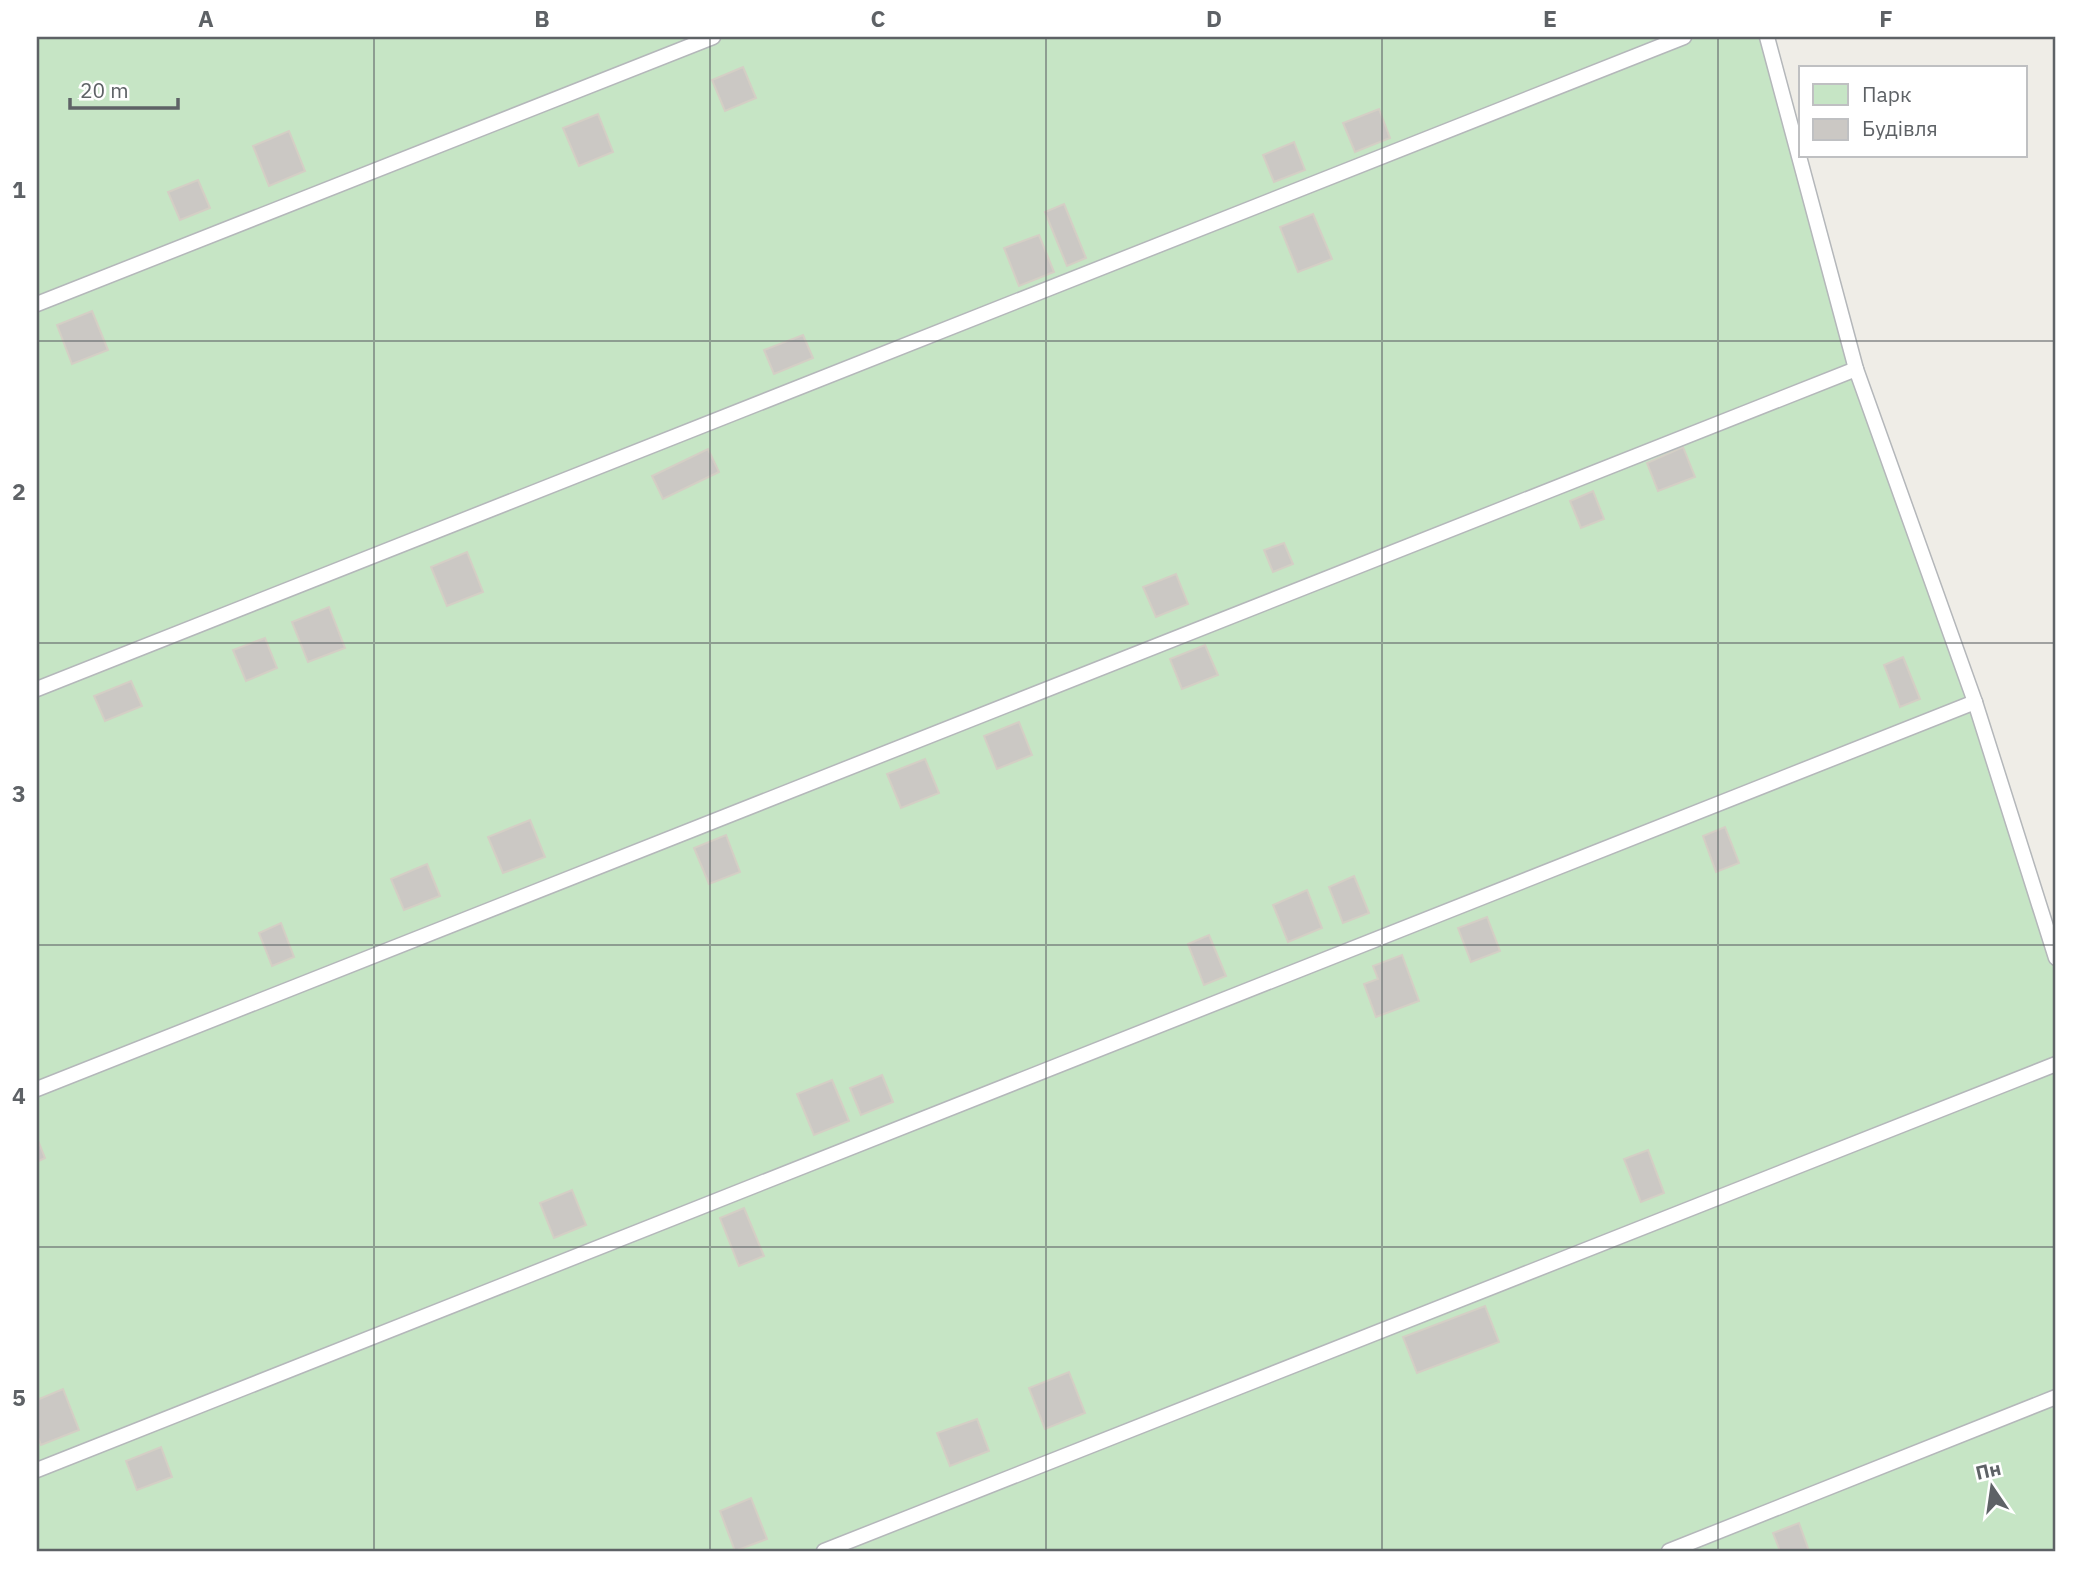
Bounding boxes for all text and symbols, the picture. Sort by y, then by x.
text: A [198,3,214,33]
text: B [534,3,550,33]
text: C [871,3,886,33]
text: D [1206,3,1222,33]
text: E [1543,3,1557,33]
text: F [1879,3,1893,33]
scale bar [70,66,178,110]
legend [1799,66,2026,158]
text: 20 m [80,76,129,104]
text: Парк [1862,80,1912,108]
text: Будівля [1862,114,1938,142]
text: 1 [12,174,26,204]
text: 2 [12,476,26,506]
text: 3 [12,778,26,808]
text: 4 [12,1080,26,1110]
text: 5 [12,1382,26,1412]
north arrow [1956,1452,2026,1522]
text: Пн [1973,1456,2003,1485]

